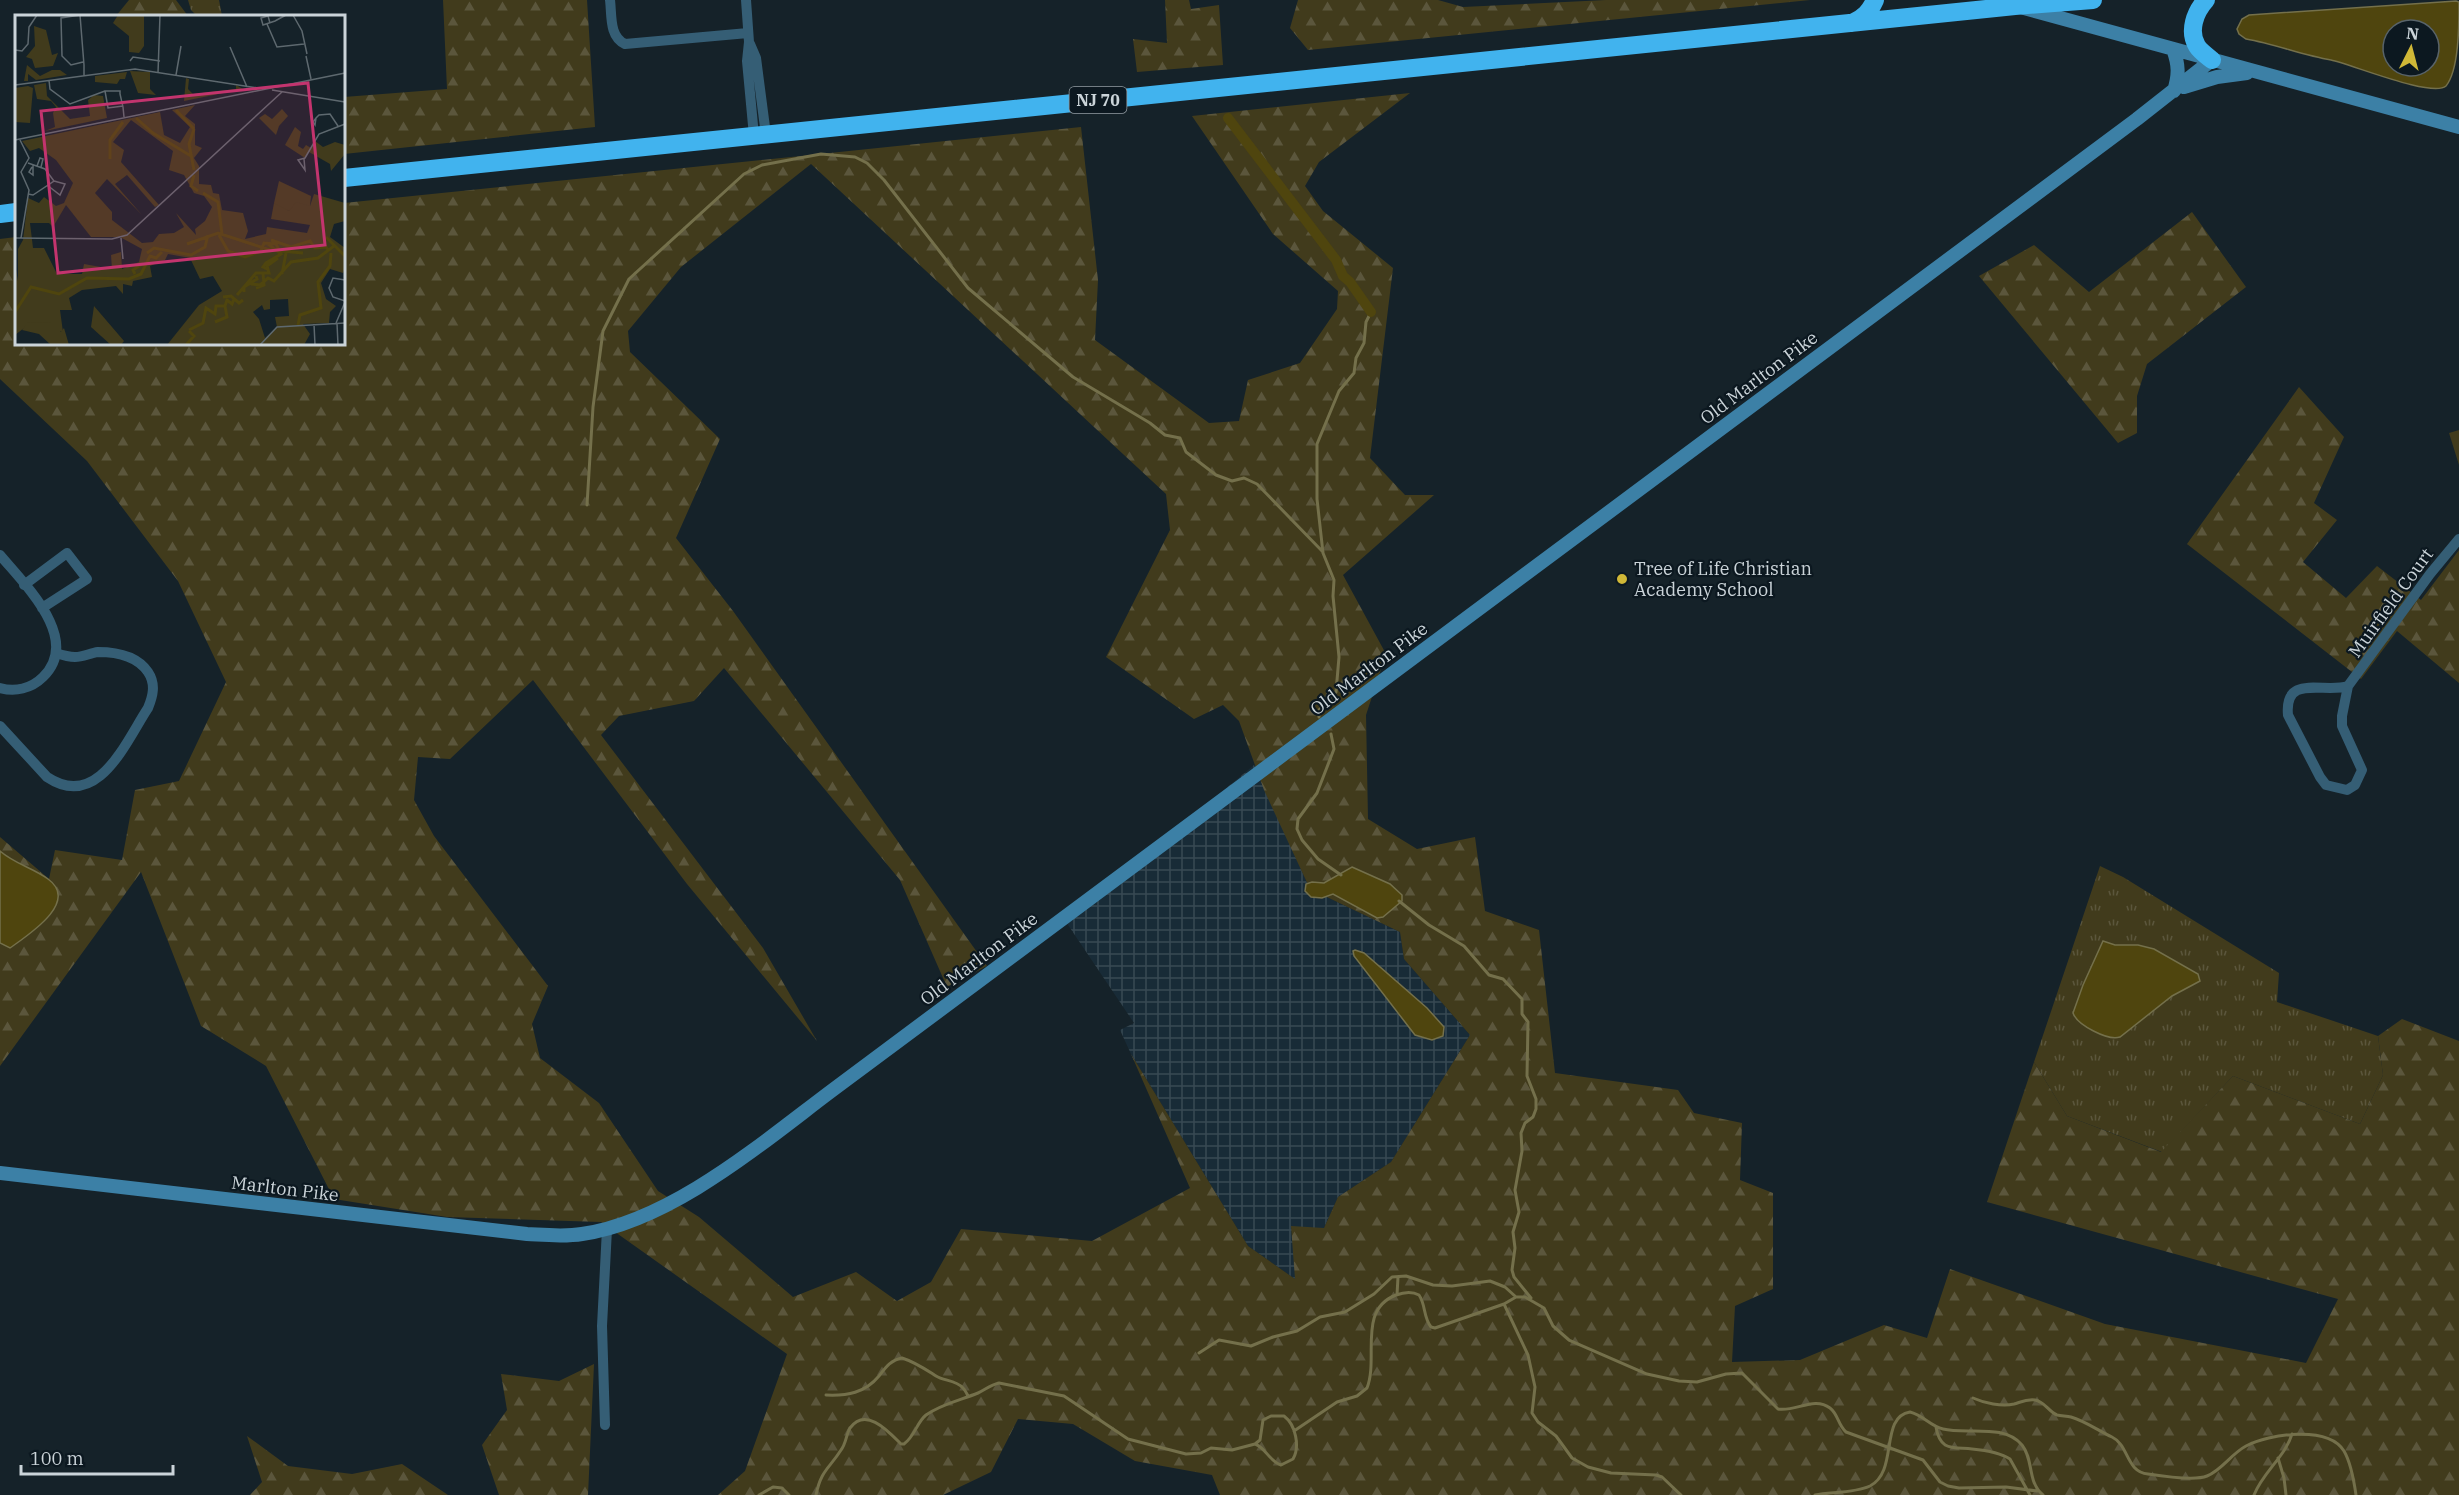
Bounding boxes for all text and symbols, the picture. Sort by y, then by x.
inset map [15,15,345,345]
north arrow [2381,18,2441,78]
text: N [2405,22,2420,44]
road number: NJ 70 [1070,87,1126,113]
street label: Old Marlton Pike [1695,326,1822,429]
street label: Muirfield Court [2343,544,2438,662]
place label: Tree of Life Christian Academy School [1634,557,1812,601]
marker: Tree of Life Christian Academy School [1615,572,1629,586]
street label: Old Marlton Pike [1305,617,1432,720]
street label: Old Marlton Pike [915,907,1042,1010]
street label: Marlton Pike [230,1171,340,1206]
scale bar [21,1438,172,1476]
text: 100 m [30,1447,84,1470]

